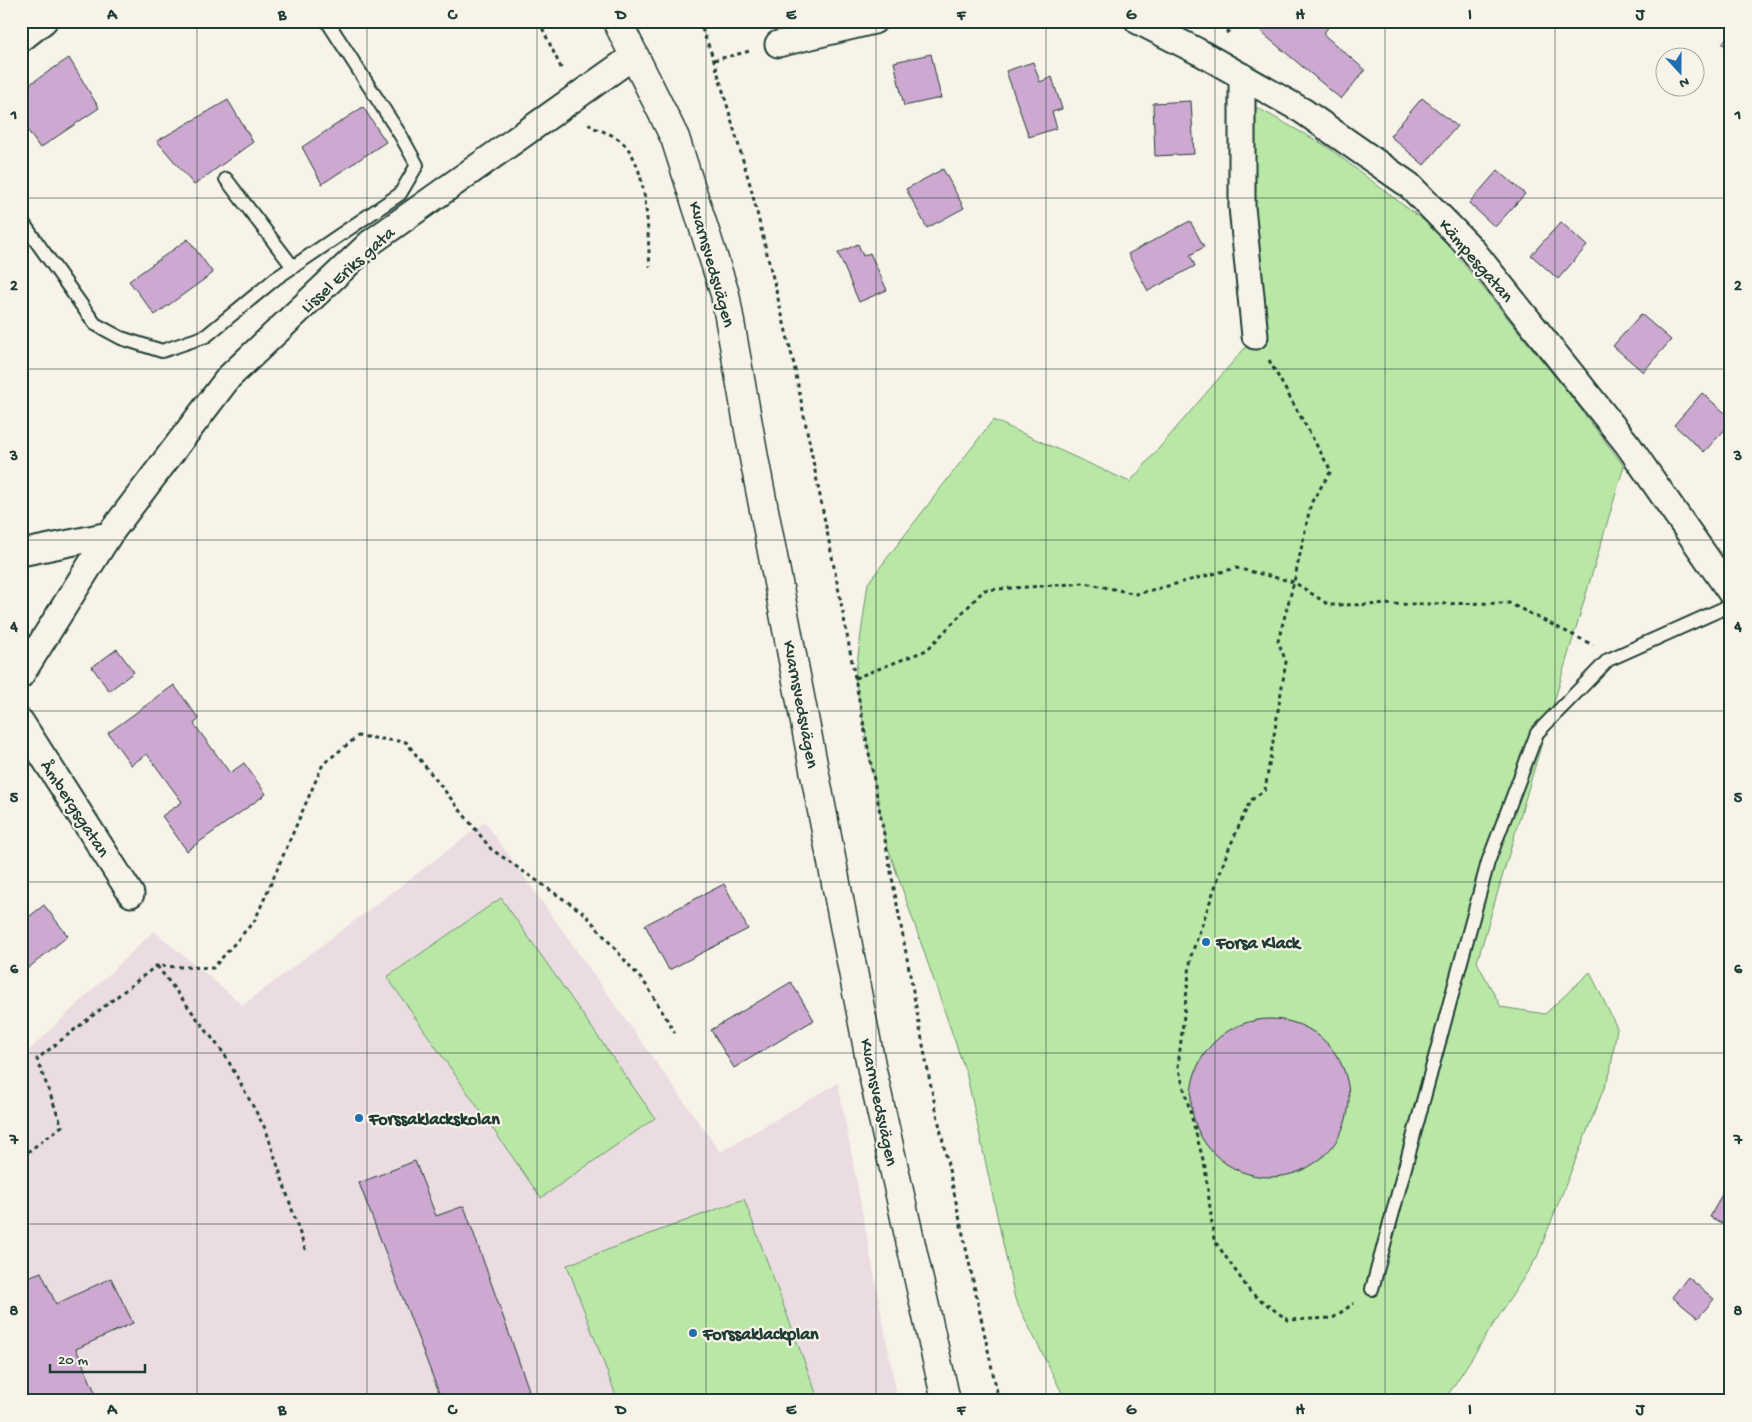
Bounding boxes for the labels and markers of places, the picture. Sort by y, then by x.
place label: Forsa Klack [1215,934,1302,955]
marker: Forsa Klack [1200,936,1212,948]
place label: Forssaklackskolan [368,1110,500,1131]
marker: Forssaklackskolan [353,1112,365,1124]
place label: Forssaklackplan [702,1325,819,1346]
marker: Forssaklackplan [687,1327,699,1339]

